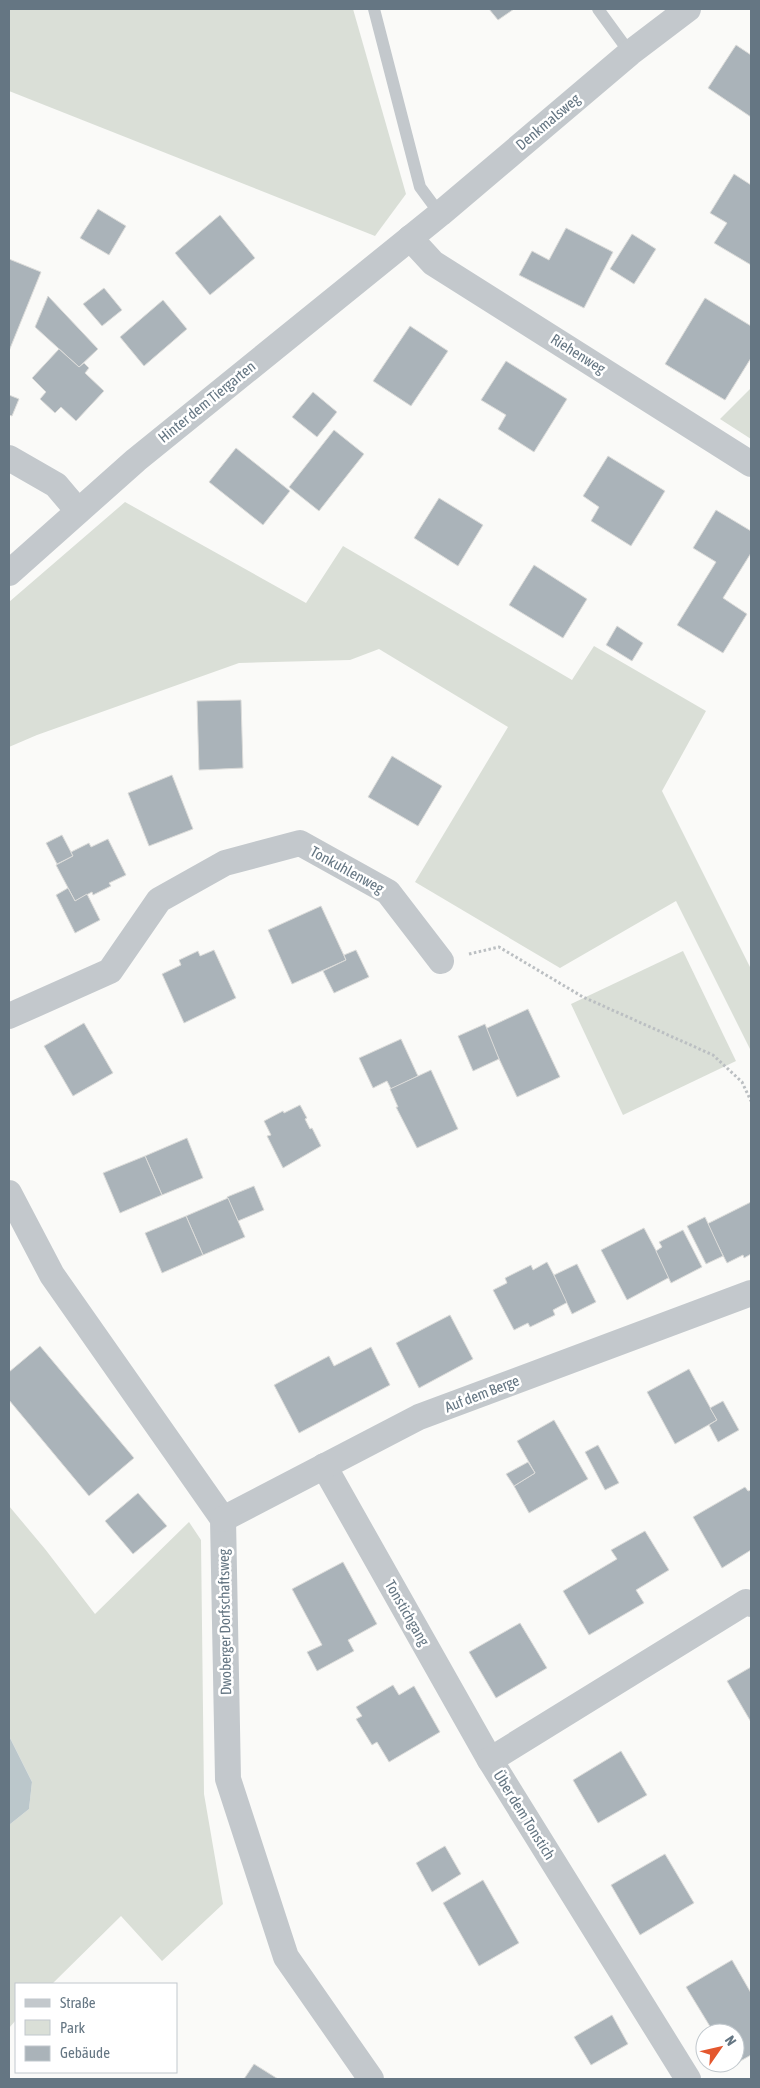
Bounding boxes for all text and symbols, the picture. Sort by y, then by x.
street label: Denkmalsweg [512,90,584,153]
street label: Riehenweg [548,330,609,377]
street label: Hinter dem Tiergarten [155,357,259,446]
street label: Tonkuhlenweg [308,842,387,897]
street label: Auf dem Berge [442,1371,522,1416]
street label: Dwoberger Dorfschaftsweg [215,1548,234,1695]
street label: Tonstichgang [382,1577,433,1649]
street label: Über dem Tonstich [490,1767,559,1862]
legend [15,1983,178,2073]
text: Straße [60,1994,96,2011]
text: Park [60,2019,85,2036]
north arrow [695,2023,745,2073]
text: N [722,2033,740,2049]
text: Gebäude [60,2044,110,2061]

